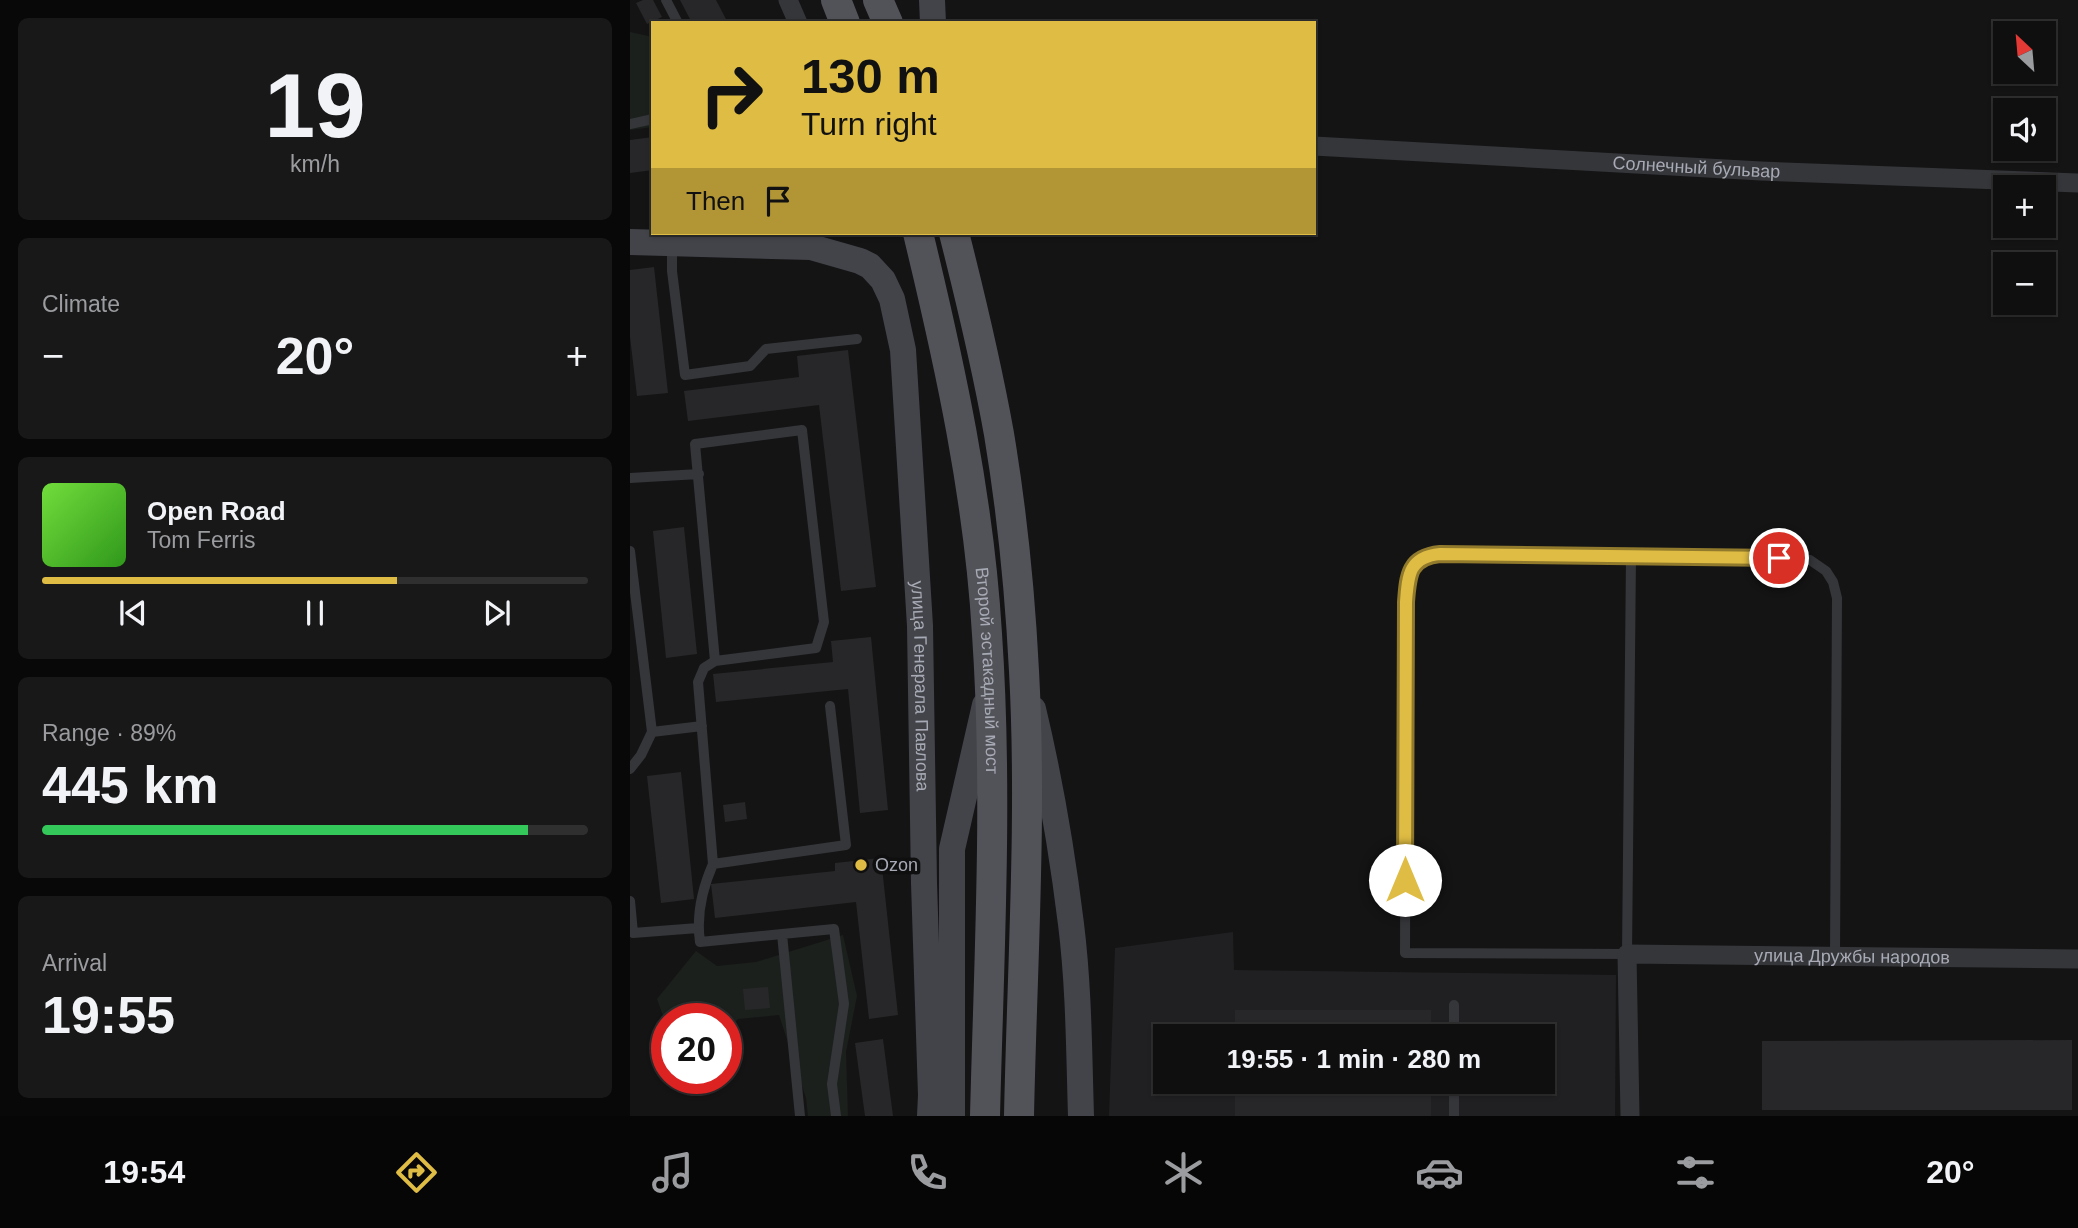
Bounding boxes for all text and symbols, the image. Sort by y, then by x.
north arrow [1993,21,2056,84]
map controls [1993,21,2056,315]
icon: right [686,49,777,140]
text: 130 m [801,49,940,103]
text: 19 [264,55,366,156]
button: sound [1993,98,2056,161]
text: Turn right [801,106,937,142]
text: km/h [290,151,340,177]
street label: Солнечный бульвар [1612,153,1781,182]
button: + [1993,175,2056,238]
icon: arrive [759,182,797,220]
text: Then [686,186,745,216]
button: − [1993,252,2056,315]
text: Climate [42,291,120,317]
text: 20° [276,327,354,385]
text: − [42,335,64,377]
text: + [566,335,588,377]
text: Open Road [147,496,286,526]
text: Tom Ferris [147,527,256,553]
pin [1749,528,1809,588]
icon: arrive [1760,539,1798,577]
street label: Второй эстакадный мост [971,566,1002,774]
street label: улица Генерала Павлова [907,580,933,793]
icon: previous [114,594,152,632]
icon: pause [296,594,334,632]
icon: next [478,594,516,632]
text: Range · 89% [42,720,176,746]
text: 445 km [42,756,218,814]
position arrow [1368,843,1442,917]
place label: Ozon [875,855,918,875]
marker: Ozon [853,857,869,873]
street label: улица Дружбы народов [1754,945,1950,968]
text: Arrival [42,950,107,976]
text: 19:55 [42,986,175,1044]
speed limit sign: 20 [651,1003,742,1094]
text: 19:55 · 1 min · 280 m [1227,1044,1481,1074]
icon: directions [392,1148,441,1197]
icon: music [648,1148,697,1197]
icon: phone [903,1148,952,1197]
icon: climate [1159,1148,1208,1197]
icon: car [1415,1148,1464,1197]
icon: filters [1671,1148,1720,1197]
text: 19:54 [103,1154,185,1190]
text: 20° [1926,1154,1975,1190]

